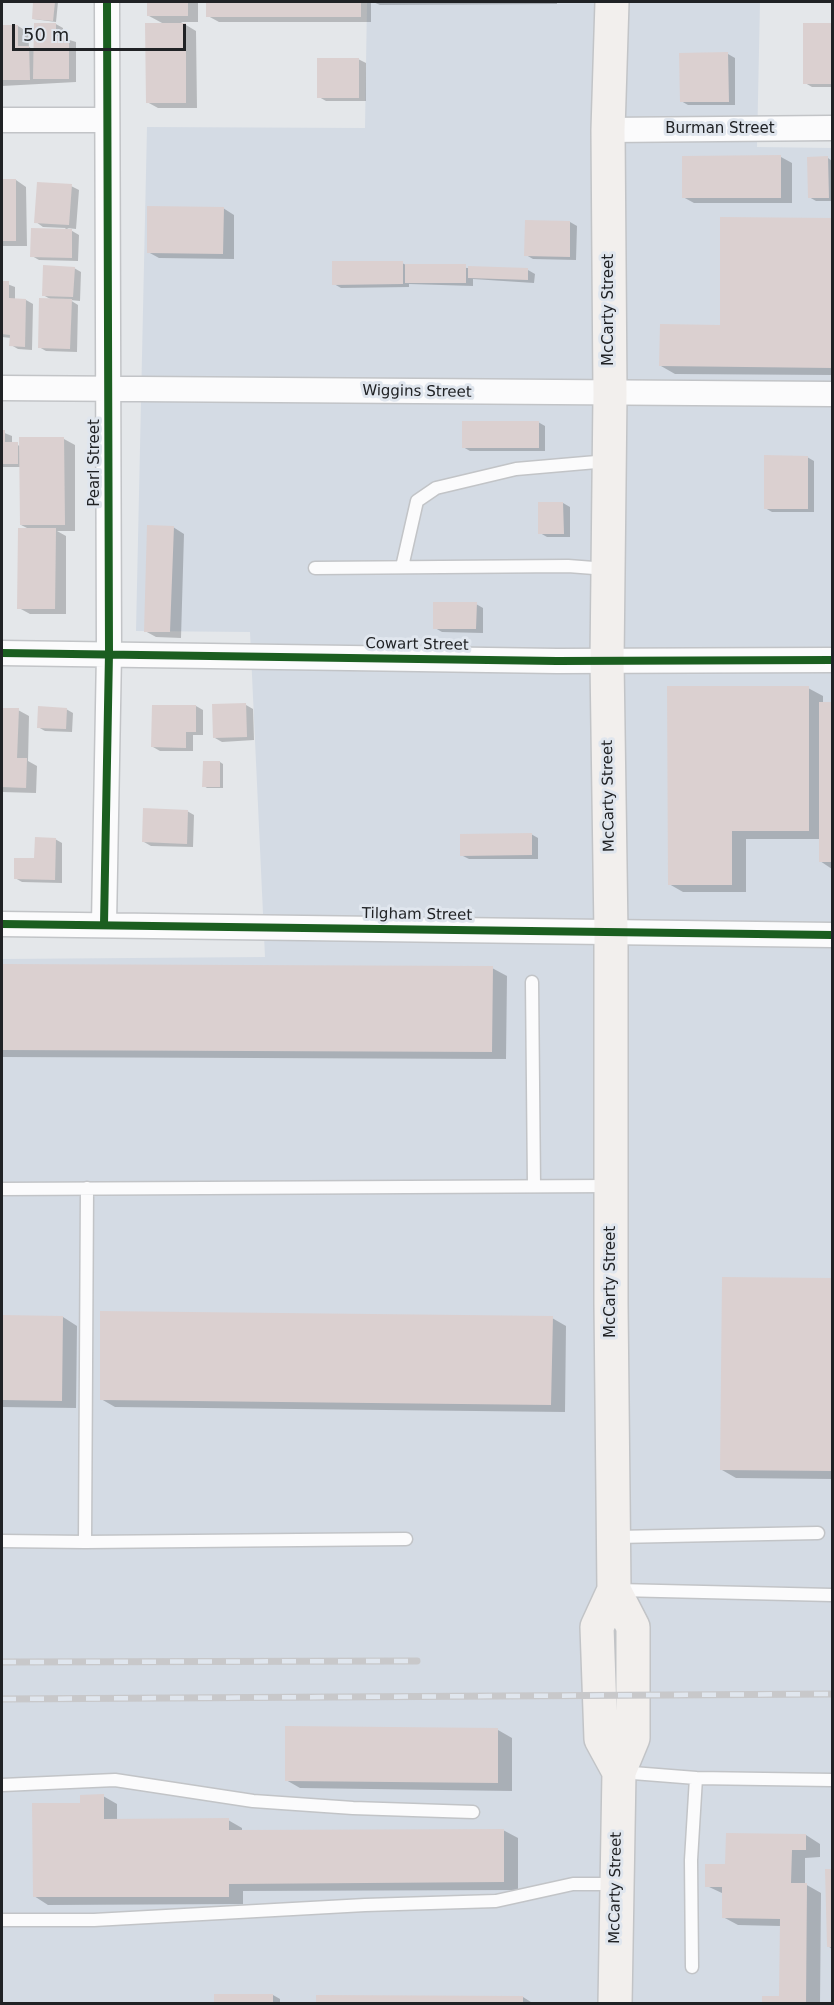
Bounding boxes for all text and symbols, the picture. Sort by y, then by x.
scale bar [15,12,189,50]
text: 50 m [23,24,69,45]
street label: Burman Street [665,120,775,138]
street label: McCarty Street [600,254,618,366]
street label: Wiggins Street [362,382,472,402]
street label: Pearl Street [86,419,104,507]
street label: Cowart Street [365,635,469,655]
street label: McCarty Street [599,740,619,852]
street label: Tilgham Street [362,905,472,925]
street label: McCarty Street [602,1226,620,1338]
street label: McCarty Street [606,1832,626,1944]

